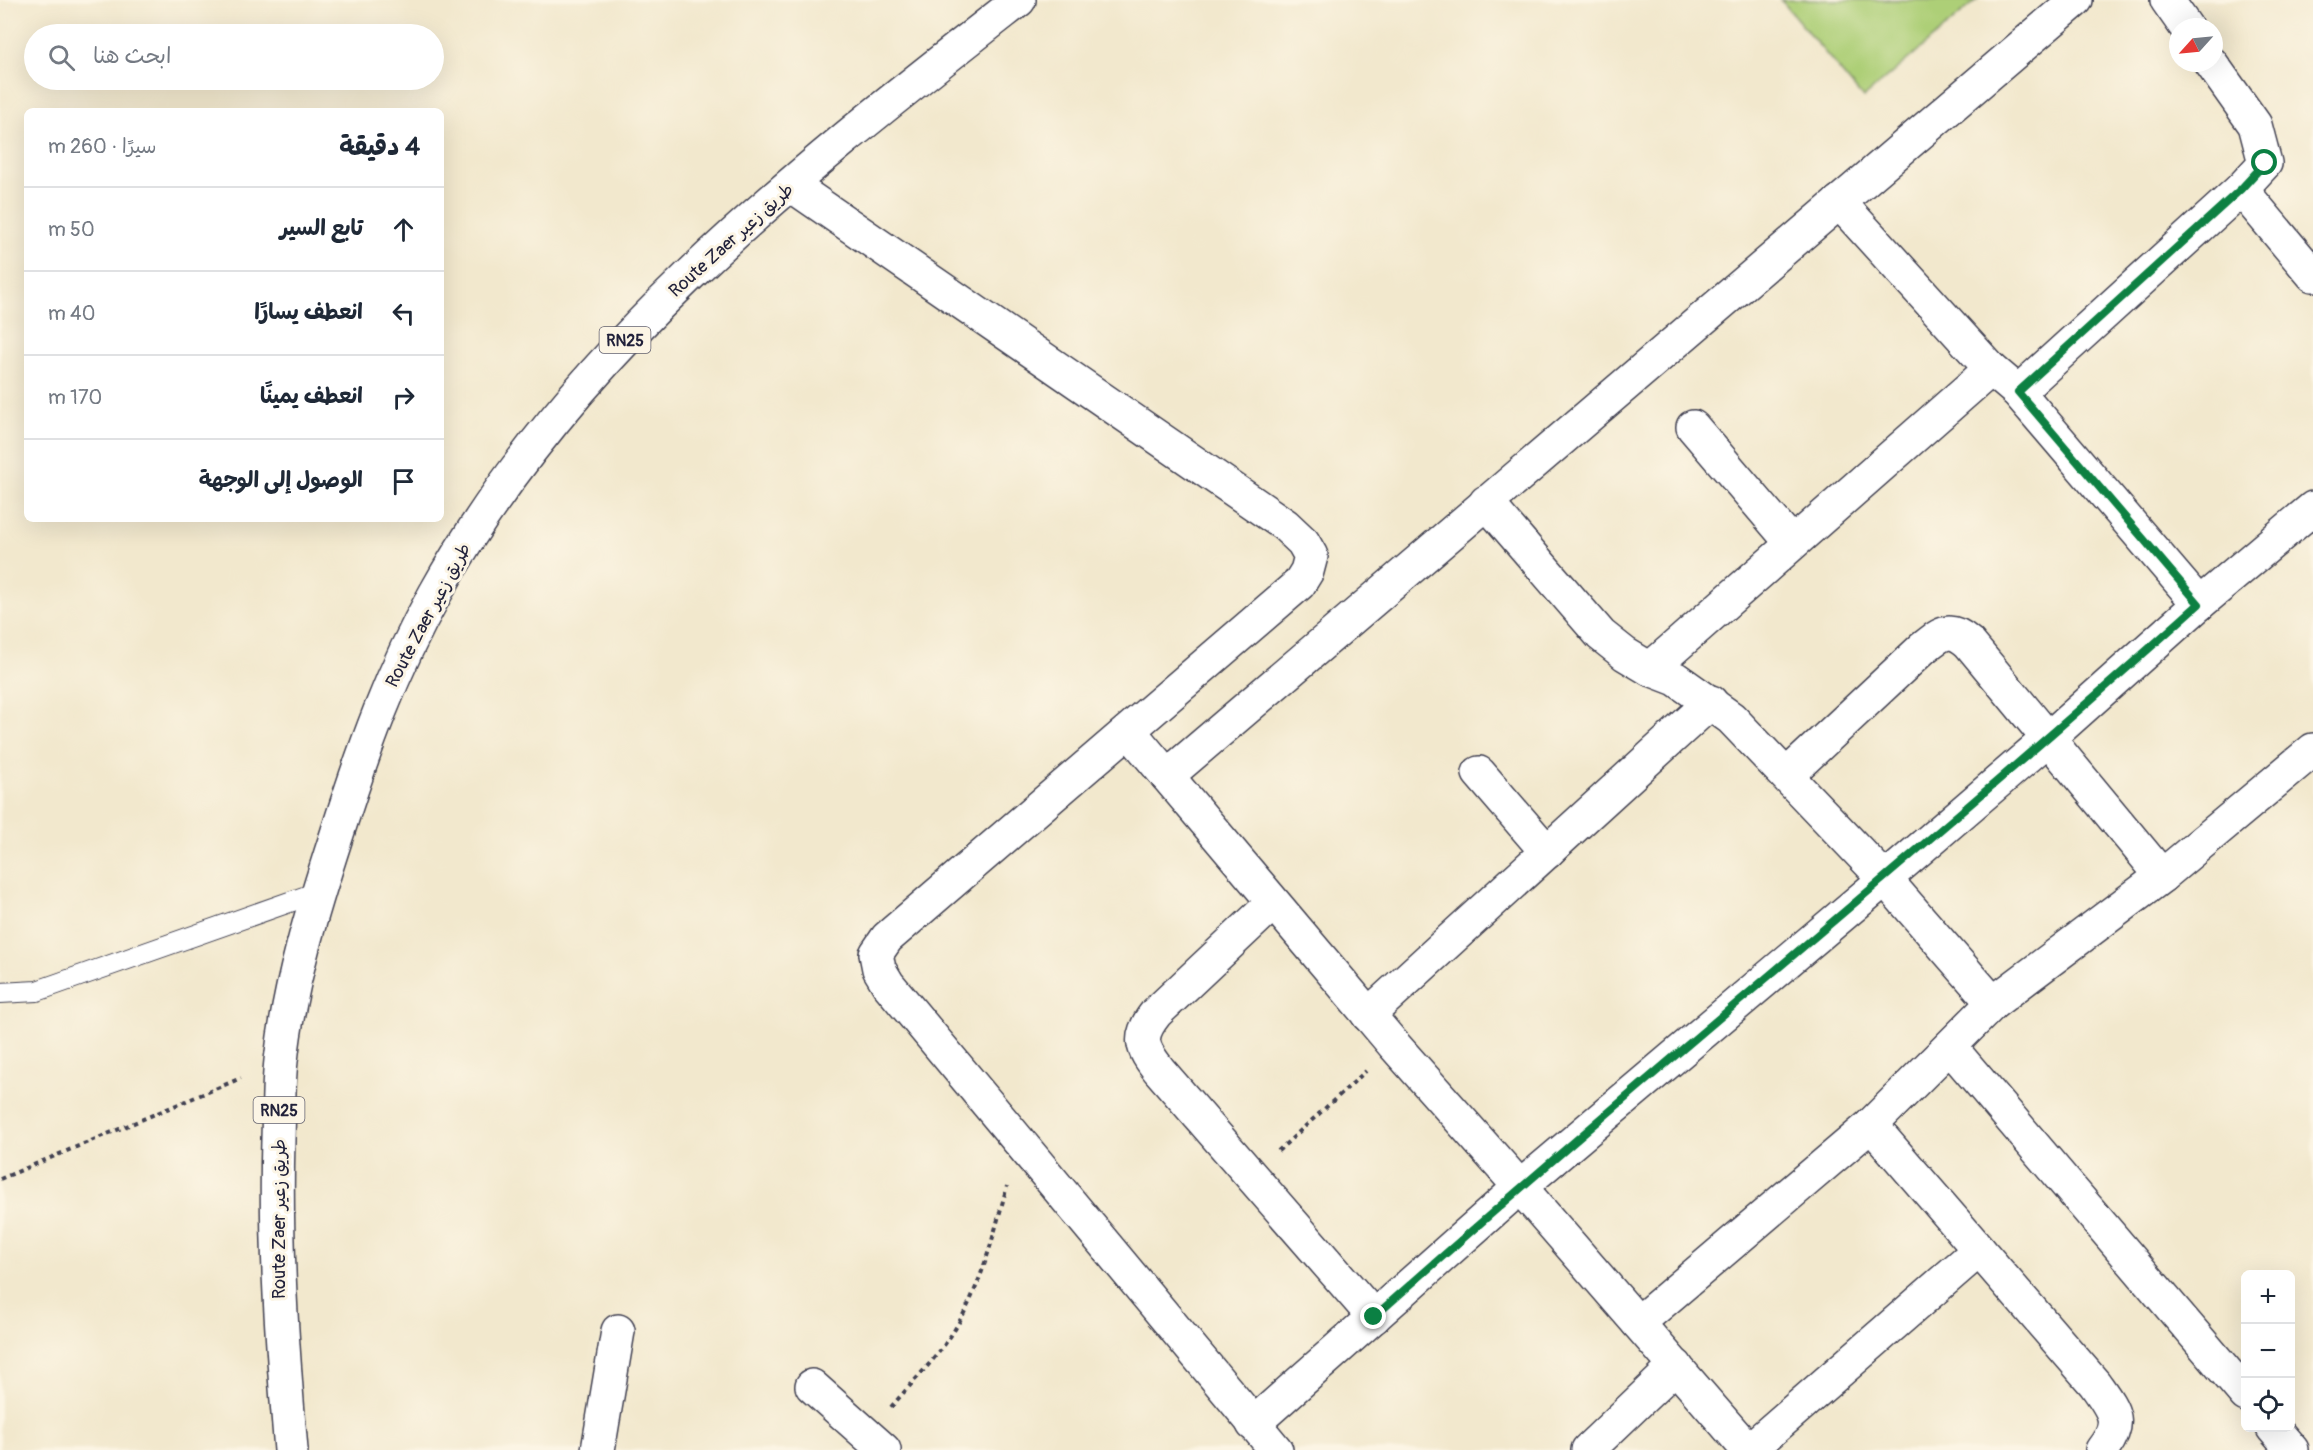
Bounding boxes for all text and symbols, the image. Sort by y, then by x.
north arrow [2169,18,2223,72]
search box [24,24,444,90]
icon: search [45,41,78,74]
text: ابحث هنا [93,42,171,70]
text: 4 دقيقة [339,131,420,163]
text: سيرًا · 260 m [48,134,157,159]
route start [2251,149,2277,175]
street label: Route Zaer طريق زعير [664,178,799,303]
icon: ahead [387,213,420,246]
text: تابع السير [280,214,363,242]
text: 50 m [48,217,95,242]
icon: left [387,297,420,330]
text: انعطف يسارًا [254,298,363,326]
text: 40 m [48,301,95,326]
road number: RN25 [600,327,650,353]
icon: right [387,381,420,414]
text: انعطف يمينًا [260,382,363,410]
text: 170 m [48,385,102,410]
icon: arrive [387,465,420,498]
text: الوصول إلى الوجهة [199,466,363,494]
street label: Route Zaer طريق زعير [381,539,476,691]
road number: RN25 [254,1097,304,1123]
street label: Route Zaer طريق زعير [268,1139,291,1299]
map controls [2241,1270,2295,1432]
button: + [2241,1270,2295,1324]
route end [1360,1303,1386,1329]
button: − [2241,1324,2295,1378]
button: locate [2241,1378,2295,1432]

